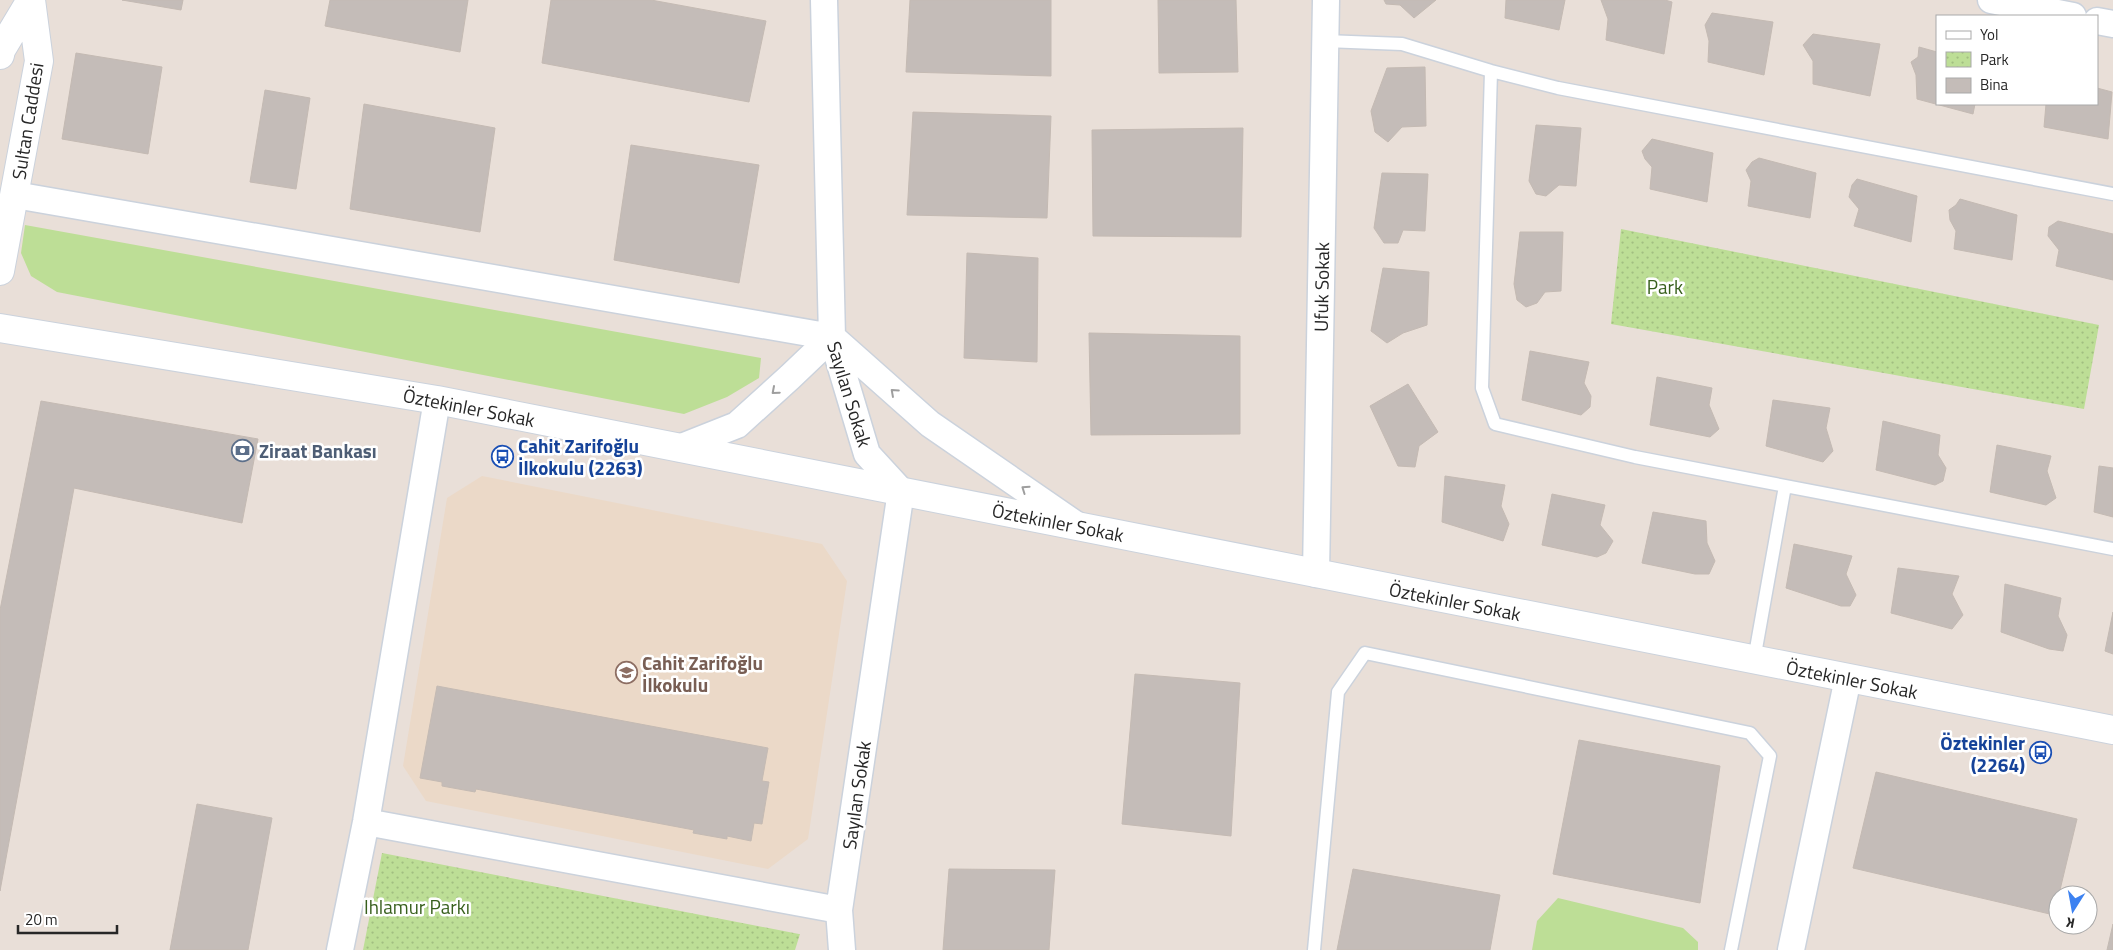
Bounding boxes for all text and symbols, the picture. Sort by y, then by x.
legend [1936,15,2098,105]
text: Yol [1980,23,1998,46]
text: Park [1980,48,2009,71]
street label: Sultan Caddesi [3,61,51,181]
text: Bina [1980,73,2009,96]
street label: Ufuk Sokak [1306,242,1336,332]
park label: Park [1647,272,1683,301]
street label: Sayılan Sokak [820,337,880,451]
street label: Öztekinler Sokak [401,380,537,434]
one-way arrow [772,385,781,394]
one-way arrow [891,389,900,398]
place label: Cahit Zarifoğlu İlkokulu (2263) [518,431,643,482]
place label: Ziraat Bankası [259,436,377,465]
bank icon: Ziraat Bankası [231,438,255,462]
bus stop icon: Cahit Zarifoğlu İlkokulu (2263) [490,444,514,468]
one-way arrow [1021,486,1030,495]
street label: Öztekinler Sokak [990,495,1126,549]
street label: Öztekinler Sokak [1387,574,1523,628]
place label: Cahit Zarifoğlu İlkokulu [642,648,763,699]
street label: Öztekinler Sokak [1784,652,1920,706]
school or university icon: Cahit Zarifoğlu İlkokulu [614,661,638,685]
place label: Öztekinler (2264) [1940,728,2025,779]
street label: Sayılan Sokak [834,739,878,851]
bus stop icon: Öztekinler (2264) [2029,741,2053,765]
north arrow [2048,885,2098,935]
park label: Ihlamur Parkı [364,892,470,921]
scale bar [18,902,116,934]
text: 20 m [25,908,58,931]
text: K [2064,912,2077,934]

